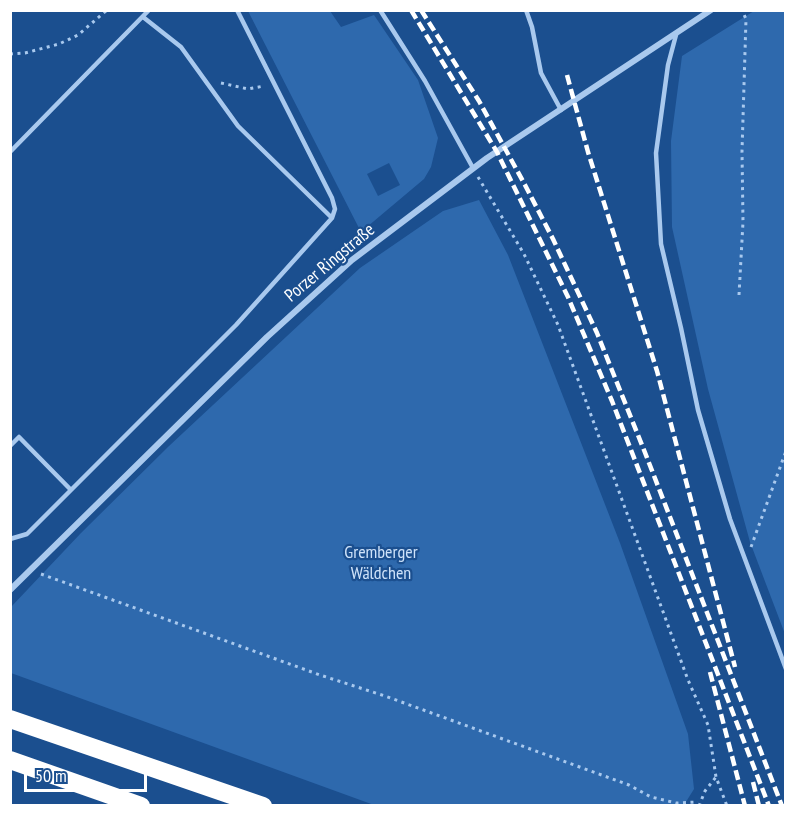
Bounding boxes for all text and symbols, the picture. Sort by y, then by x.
street label: Porzer Ringstraße [281,219,379,307]
park label: Gremberger Wäldchen [344,542,418,584]
scale bar [27,753,150,791]
text: 50 m [35,764,67,787]

